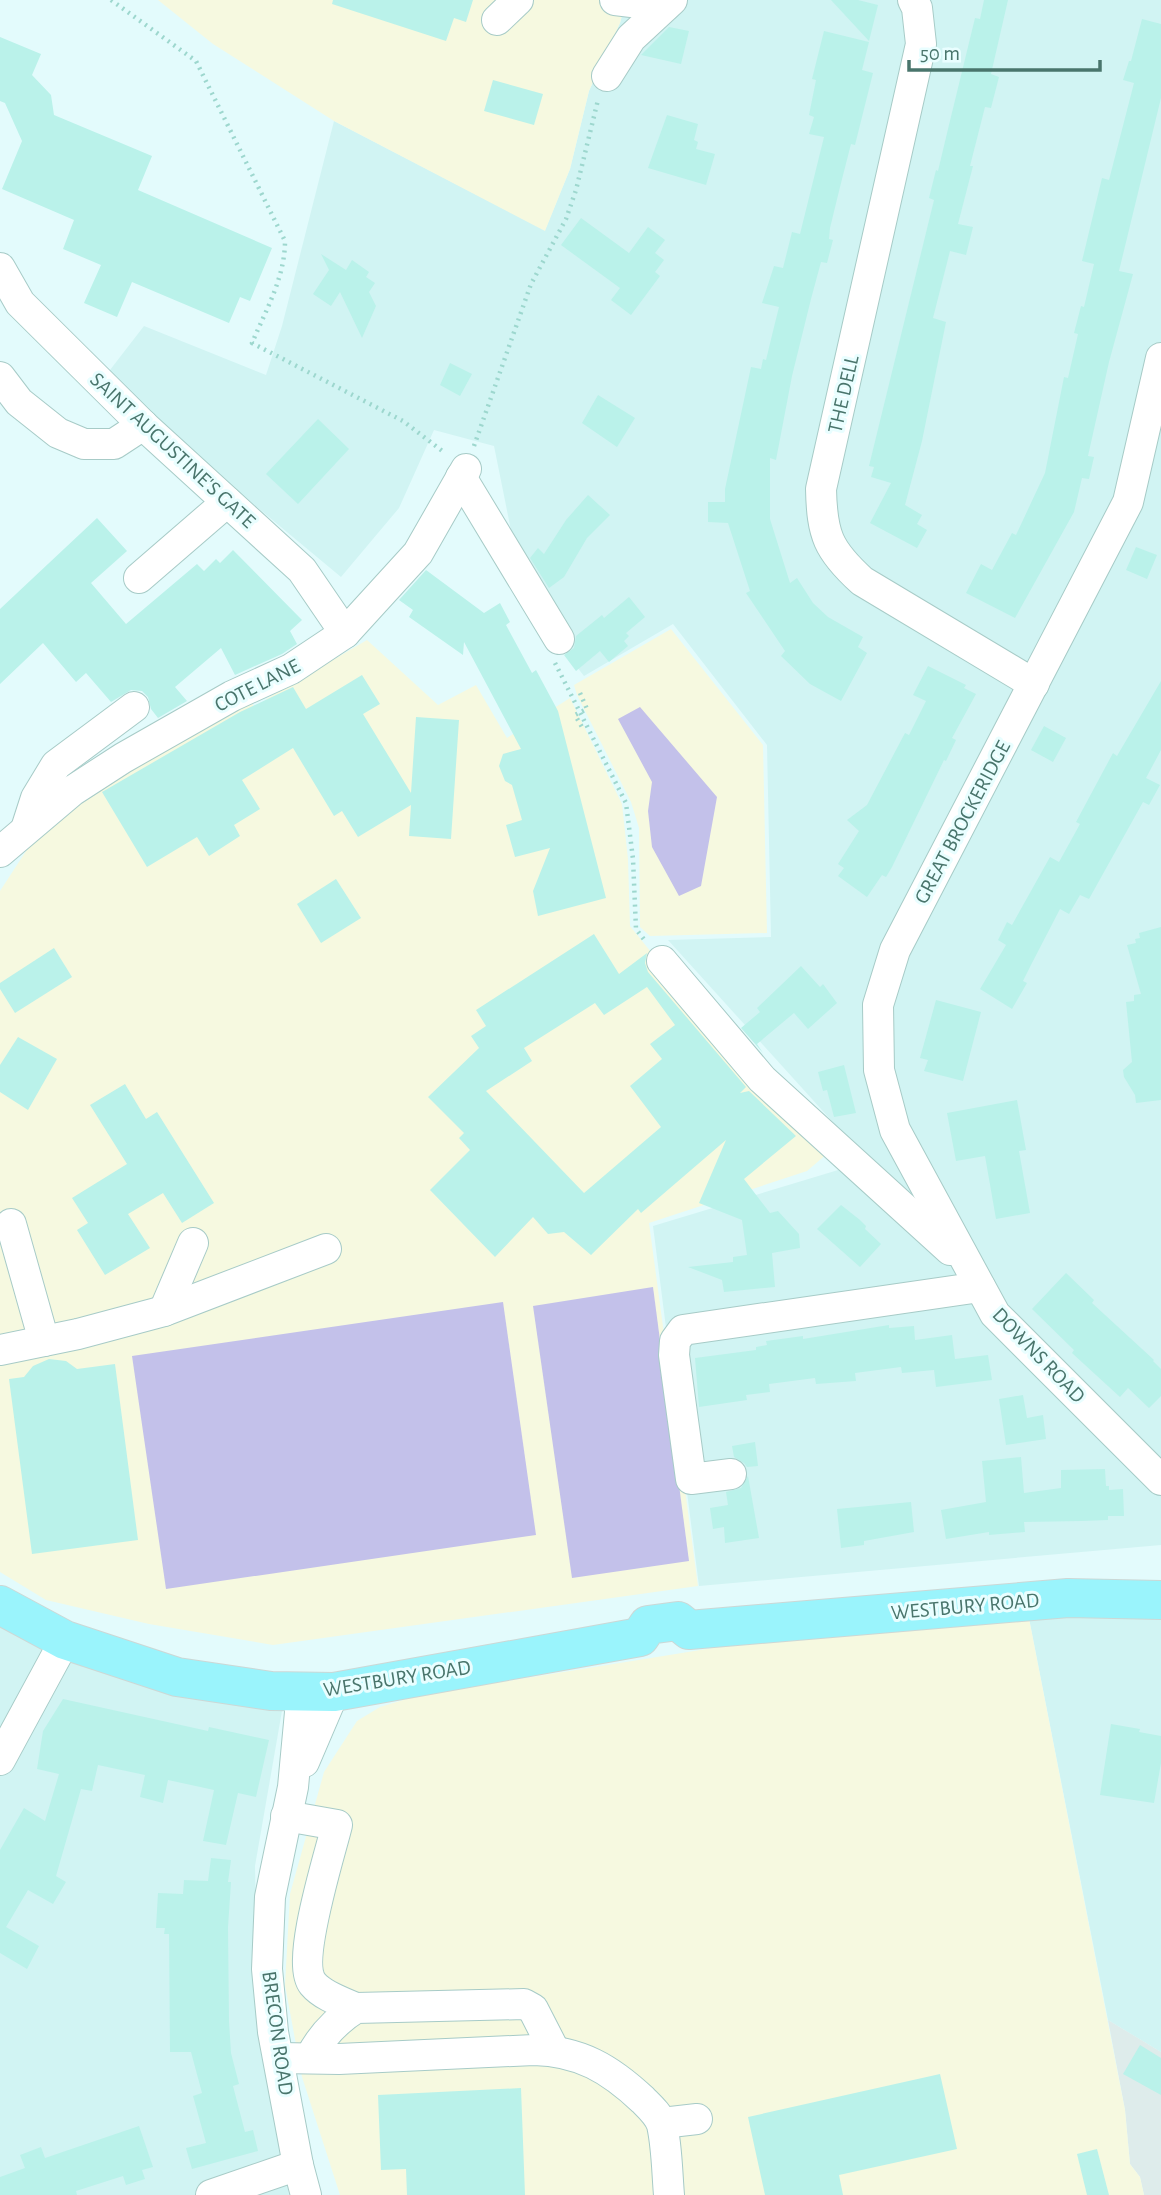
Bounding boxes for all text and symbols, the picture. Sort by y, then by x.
scale bar [909,28,1100,72]
text: 50 m [920,43,960,64]
street label: THE DELL [824,353,863,435]
street label: SAINT AUGUSTINE'S GATE [86,369,259,532]
street label: COTE LANE [211,655,303,716]
street label: GREAT BROCKERIDGE [911,737,1014,907]
street label: DOWNS ROAD [988,1304,1089,1407]
street label: WESTBURY ROAD [890,1590,1040,1623]
street label: WESTBURY ROAD [322,1656,472,1701]
street label: BRECON ROAD [258,1970,297,2096]

